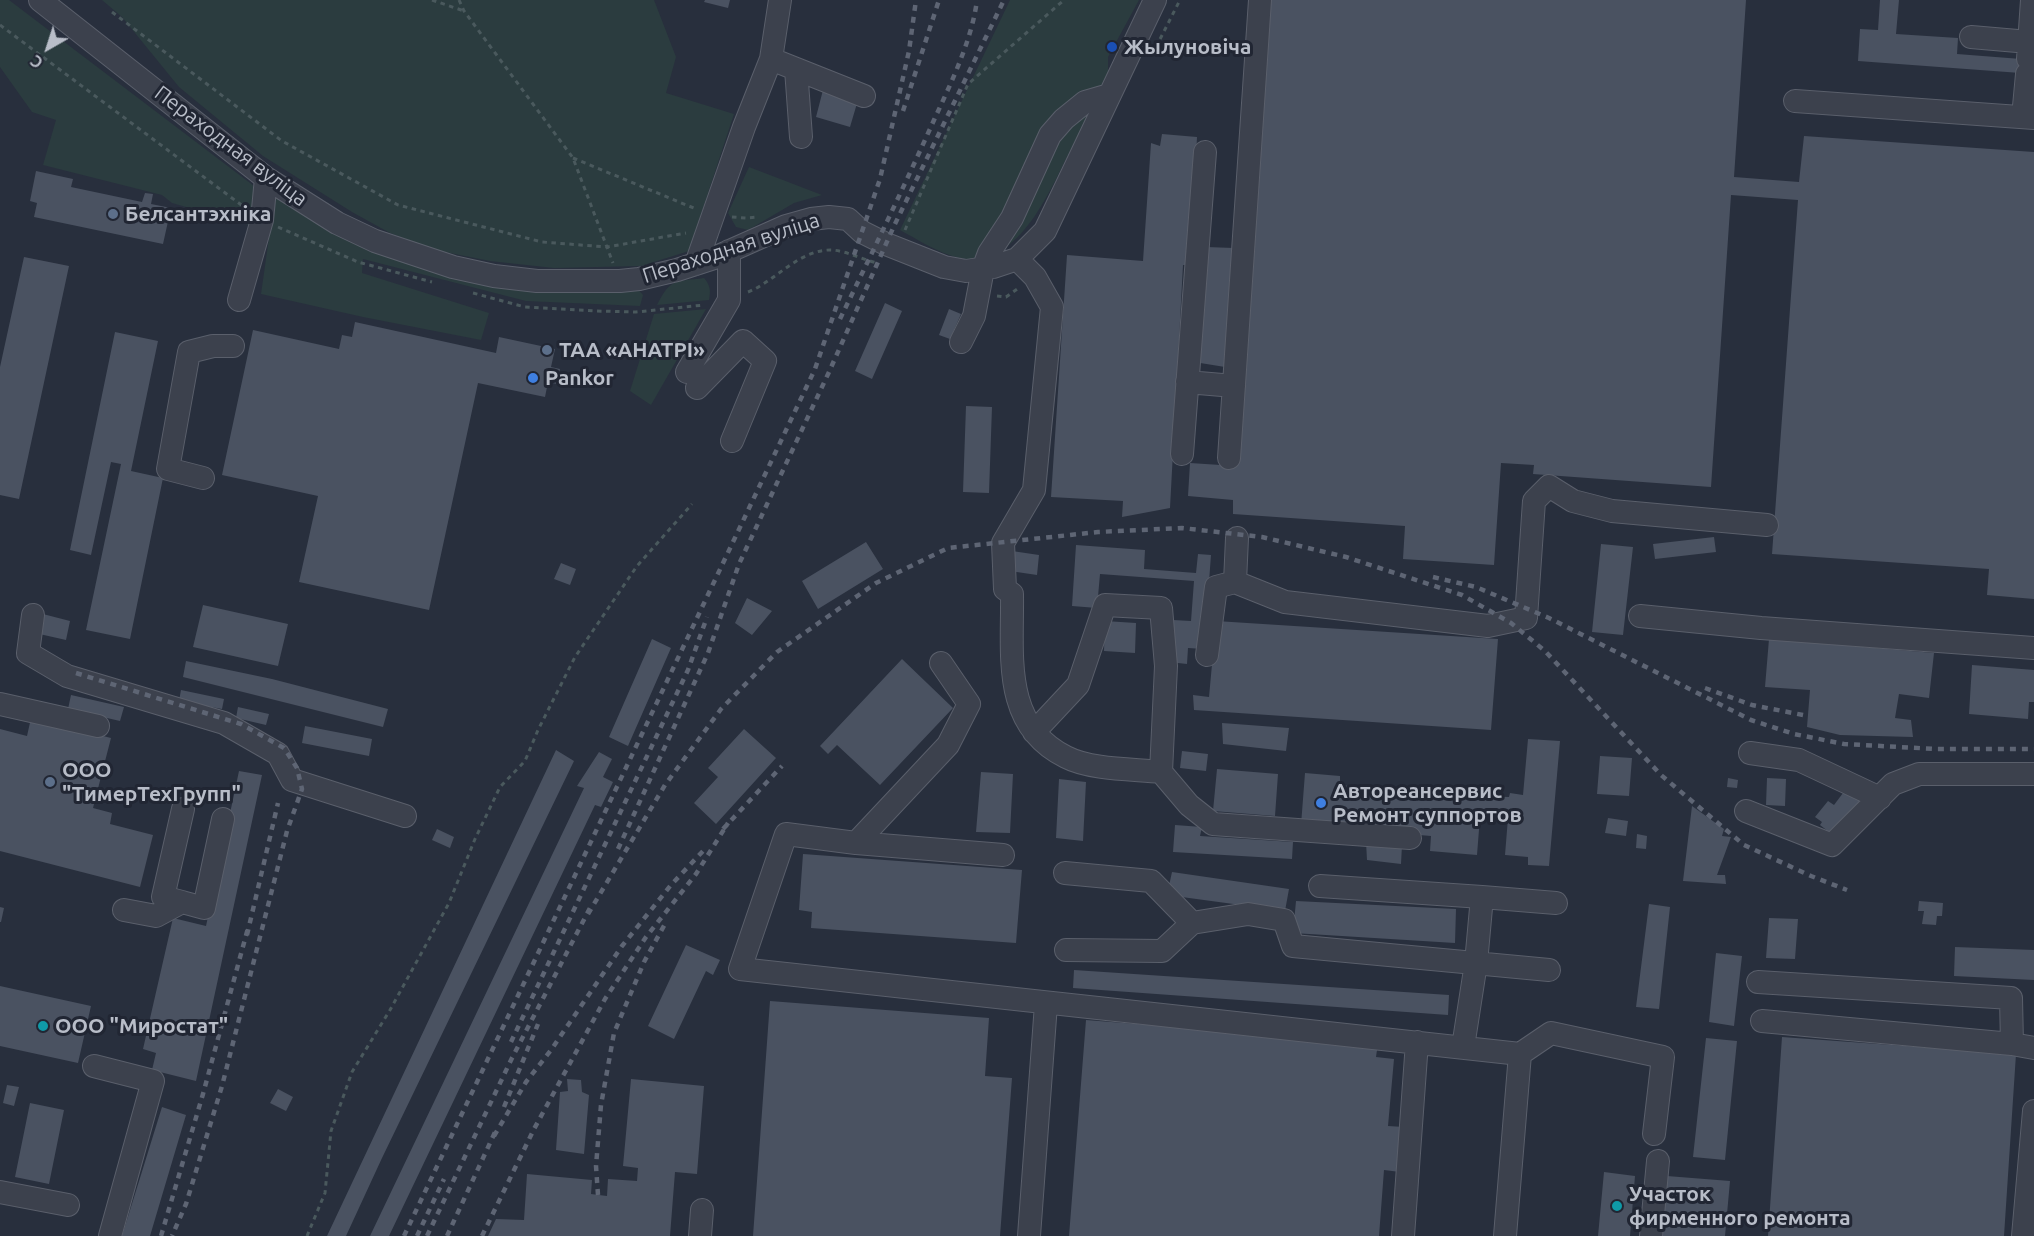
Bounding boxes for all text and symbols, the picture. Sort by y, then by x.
north arrow [18,18,78,78]
place label: Жылуновіча [1124,34,1251,60]
marker: Жылуновіча [1105,40,1119,54]
text: С [27,52,46,72]
street label: Пераходная вуліца [150,80,312,212]
place label: Белсантэхніка [125,201,271,227]
marker: Белсантэхніка [106,207,120,221]
street label: Пераходная вуліца [639,207,823,289]
place label: ТАА «АНАТРI» [559,337,705,363]
marker: ТАА «АНАТРI» [540,343,554,357]
place label: Pankor [545,365,614,391]
marker: Pankor [526,371,540,385]
place label: ООО "ТимерТехГрупп" [62,757,241,807]
marker: ООО "ТимерТехГрупп" [43,775,57,789]
place label: Автореансервис Ремонт суппортов [1333,778,1522,828]
marker: Автореансервис Ремонт суппортов [1314,796,1328,810]
place label: ООО "Миростат" [55,1013,228,1039]
marker: ООО "Миростат" [36,1019,50,1033]
place label: Участок фирменного ремонта [1629,1181,1851,1231]
marker: Участок фирменного ремонта [1610,1199,1624,1213]

